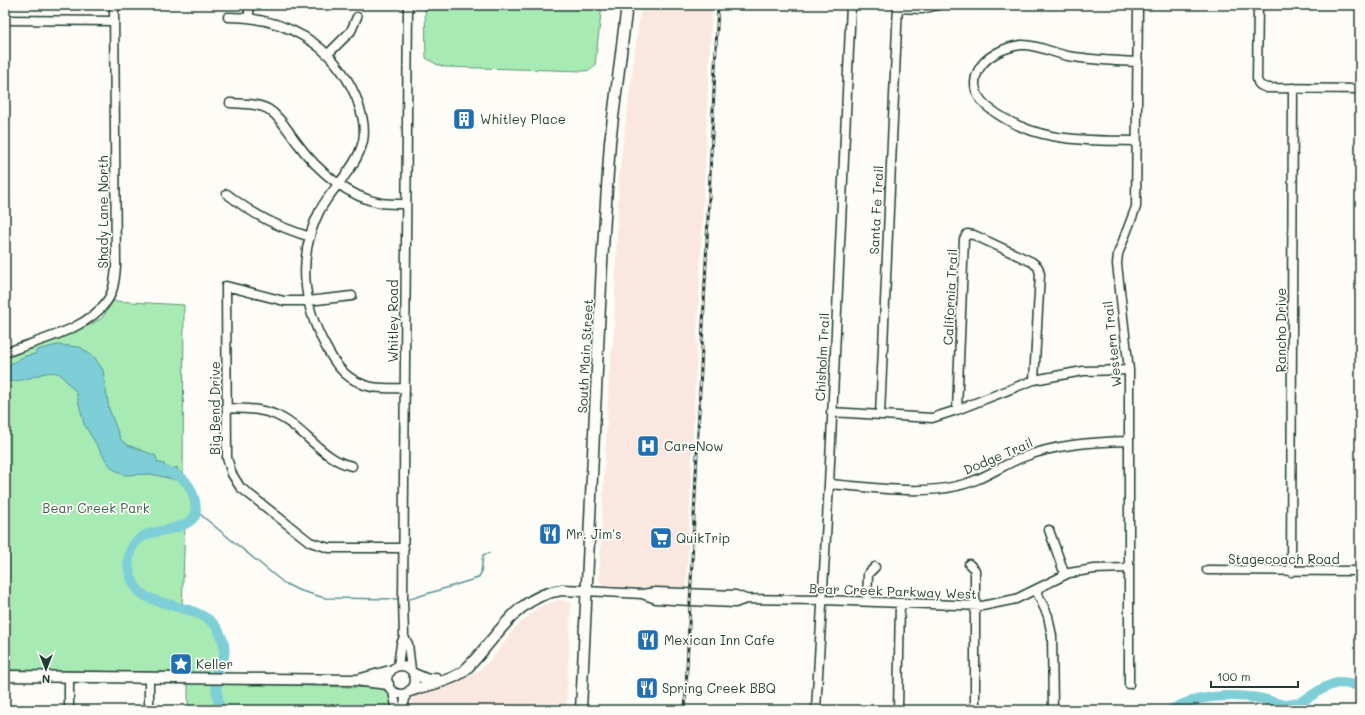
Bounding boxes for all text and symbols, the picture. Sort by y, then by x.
building icon: Whitley Place [451,106,477,132]
place label: Whitley Place [480,110,566,127]
street label: Shady Lane North [94,155,111,269]
street label: Santa Fe Trail [865,165,886,255]
street label: California Trail [938,248,961,346]
street label: Whitley Road [384,279,401,363]
street label: Rancho Drive [1272,288,1289,372]
street label: South Main Street [573,298,596,414]
street label: Western Trail [1099,300,1124,388]
street label: Chisholm Trail [811,312,832,402]
street label: Big Bend Drive [206,361,223,455]
hospital icon: CareNow [635,433,661,459]
street label: Dodge Trail [961,433,1035,478]
place label: CareNow [664,437,723,454]
park label: Bear Creek Park [42,499,150,516]
restaurant icon: Mr. Jim's [537,521,563,547]
place label: Mr. Jim's [566,525,622,542]
supermarket icon: QuikTrip [648,525,674,551]
place label: QuikTrip [676,529,730,546]
street label: Stagecoach Road [1228,550,1340,567]
street label: Bear Creek Parkway West [809,579,978,602]
restaurant icon: Mexican Inn Cafe [635,627,661,653]
place label: Mexican Inn Cafe [664,631,775,648]
north arrow [26,649,66,689]
place icon: Keller [168,651,194,677]
place label: Keller [196,655,233,672]
scale bar [1211,663,1298,689]
text: 100 m [1217,668,1251,684]
text: N [42,672,50,687]
restaurant icon: Spring Creek BBQ [634,675,660,701]
place label: Spring Creek BBQ [662,679,776,696]

